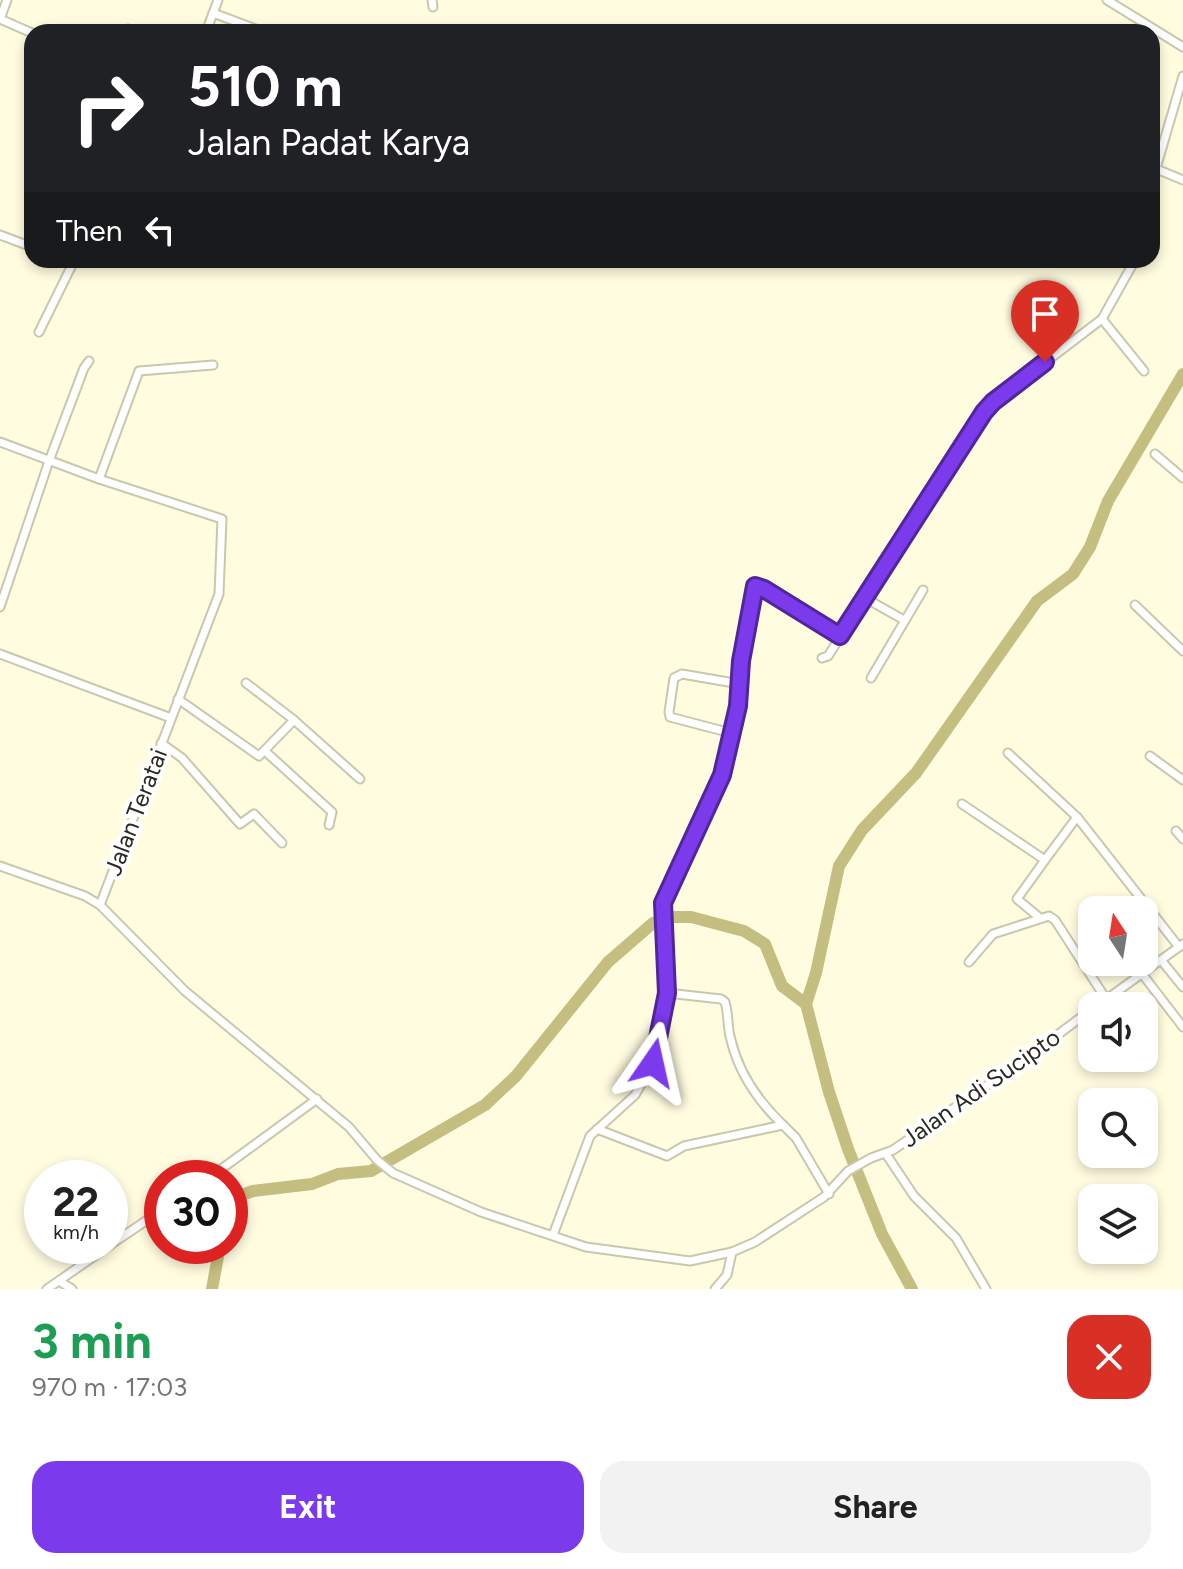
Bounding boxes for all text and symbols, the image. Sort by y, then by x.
text: 510 m [188,53,343,120]
icon: right [56,56,160,160]
text: Jalan Padat Karya [188,121,470,164]
icon: left [138,208,182,252]
text: Then [56,212,122,249]
pin [1011,280,1079,362]
icon: arrive [1023,292,1067,336]
street label: Jalan Teratai [98,744,173,879]
north arrow [1078,896,1158,976]
map controls [1078,896,1158,1264]
button: sound [1078,992,1158,1072]
position arrow [611,1021,695,1105]
street label: Jalan Adi Sucipto [896,1022,1066,1153]
button: search [1078,1088,1158,1168]
speed limit sign: 30 [144,1160,248,1264]
text: 22 [53,1178,99,1226]
button: layers [1078,1184,1158,1264]
text: km/h [53,1220,99,1244]
text: 3 min [32,1312,152,1370]
button: close [1067,1315,1151,1399]
text: 970 m · 17:03 [32,1371,187,1403]
button: Exit [32,1461,584,1553]
button: Share [600,1461,1151,1553]

